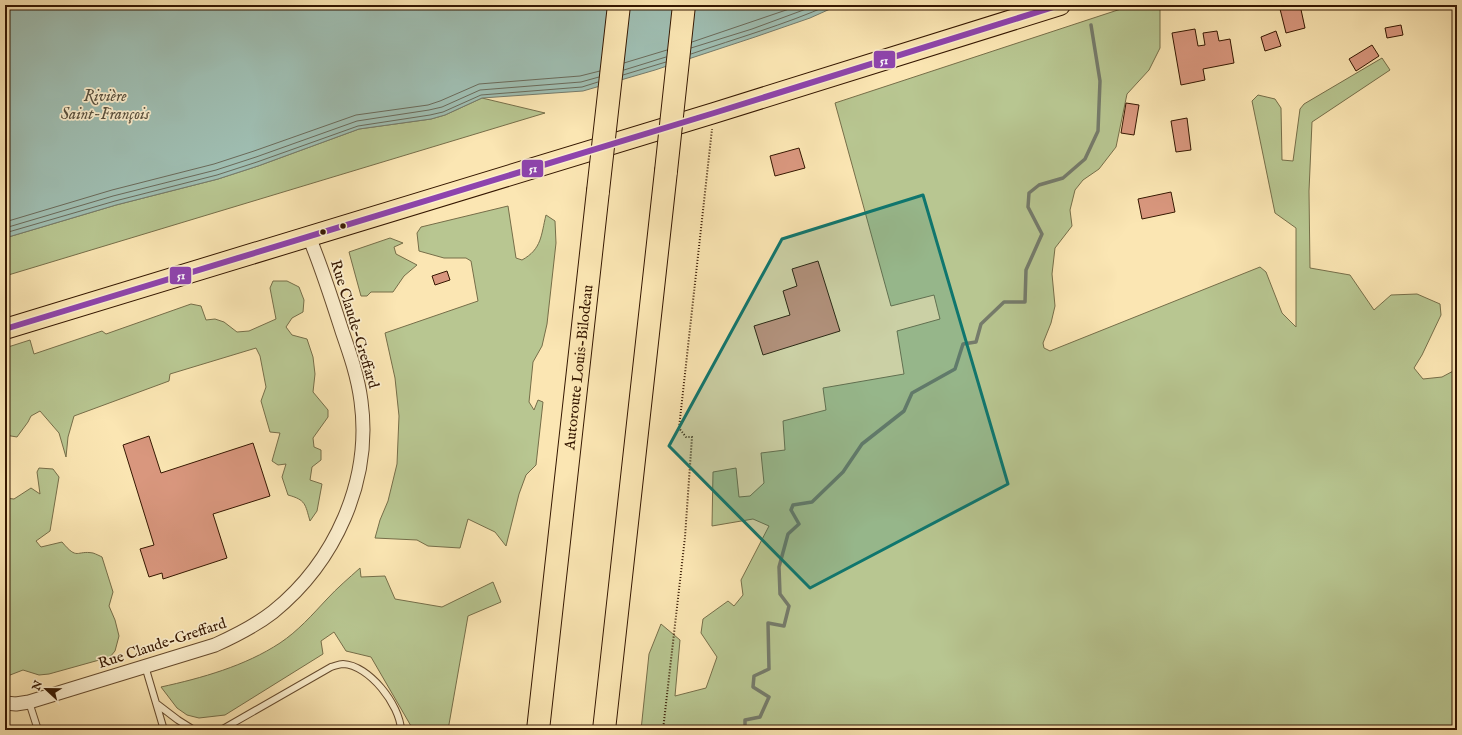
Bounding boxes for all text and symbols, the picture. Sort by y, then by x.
line badge: 51 [873,50,896,69]
text: 51 [880,54,888,68]
water label: Rivière Saint-François [61,87,150,125]
line badge: 51 [521,159,544,178]
text: 51 [529,162,537,176]
unlabelled marker [338,221,348,231]
unlabelled marker [318,227,328,237]
street label: Rue Claude-Greffard [326,258,383,392]
line badge: 51 [169,266,192,285]
text: 51 [177,269,185,283]
street label: Autoroute Louis-Bilodeau [560,284,598,452]
street label: Rue Claude-Greffard [96,614,229,673]
north arrow [26,669,66,709]
text: N [29,678,46,694]

